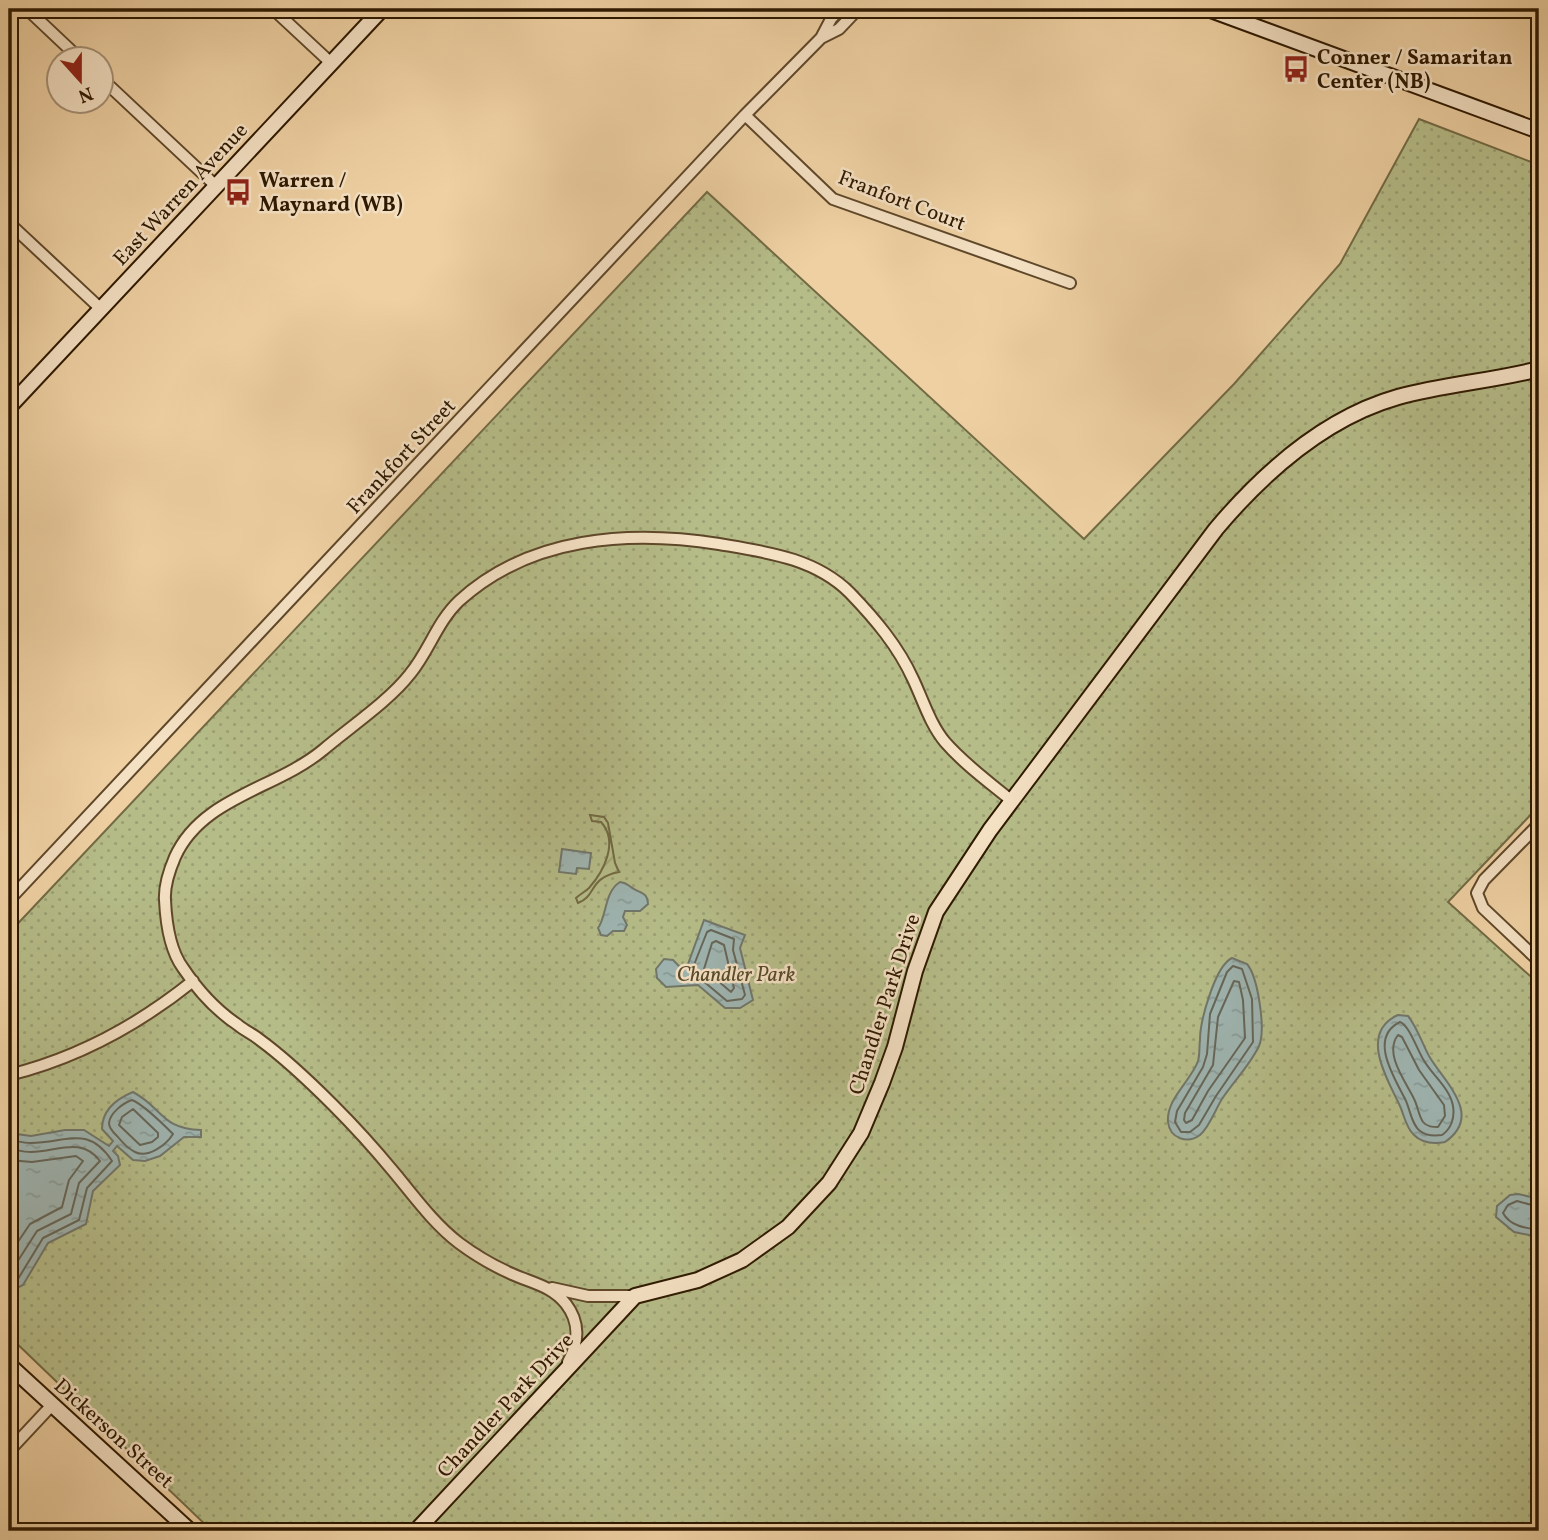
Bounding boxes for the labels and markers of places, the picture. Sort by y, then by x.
place label: Conner / Samaritan Center (NB) [1317,44,1513,97]
bus stop icon: Conner / Samaritan Center (NB) [1281,54,1311,84]
place label: Warren / Maynard (WB) [259,167,403,220]
bus stop icon: Warren / Maynard (WB) [223,177,253,207]

